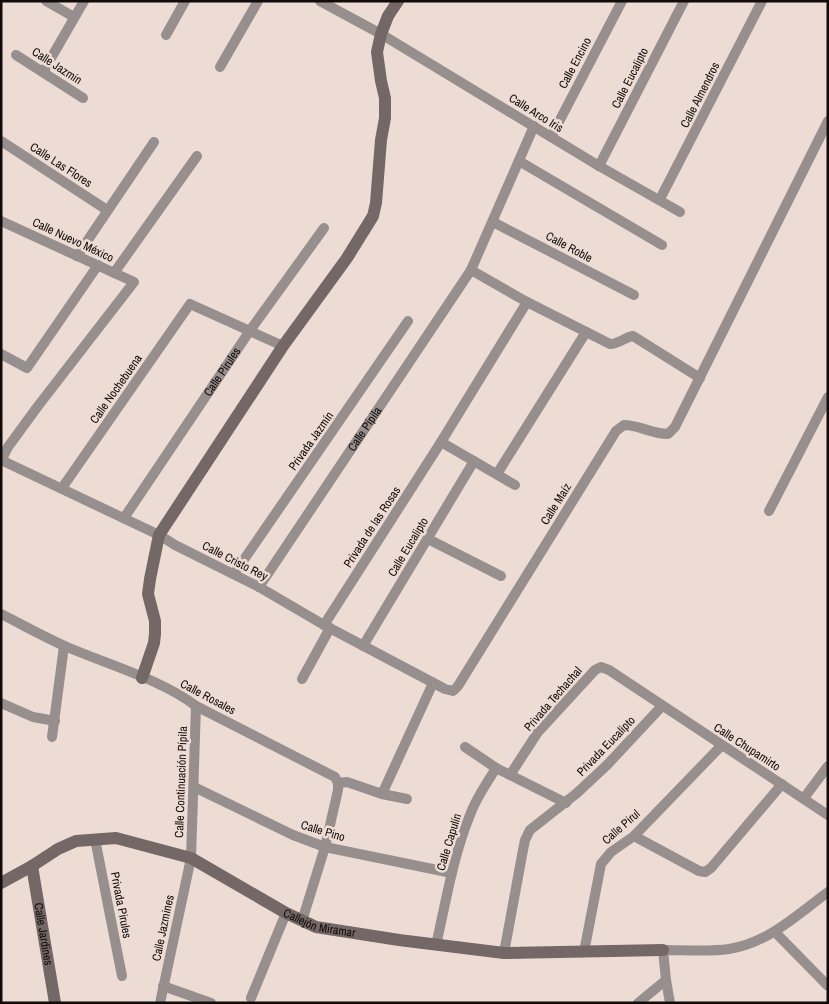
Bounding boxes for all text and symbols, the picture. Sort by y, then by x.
street label: Calle Encino [555,35,595,91]
street label: Calle Jazmín [29,44,85,88]
street label: Calle Eucalipto [608,45,652,111]
street label: Calle Almendros [677,59,723,131]
street label: Calle Arco Iris [506,90,566,136]
street label: Calle Las Flores [27,139,95,191]
street label: Calle Nuevo México [30,214,116,266]
street label: Calle Roble [543,228,595,266]
street label: Calle Pirules [200,344,244,400]
street label: Calle Nochebuena [86,351,146,427]
street label: Calle Pípila [344,403,386,454]
street label: Privada Jazmín [285,408,337,474]
street label: Calle Maíz [537,480,575,528]
street label: Privada de las Rosas [340,483,404,571]
street label: Calle Eucalipto [384,515,432,579]
street label: Calle Cristo Rey [199,538,271,584]
street label: Privada Techachal [520,663,586,735]
street label: Calle Rosales [177,676,239,718]
street label: Privada Eucalipto [573,713,639,779]
street label: Calle Chupamirto [711,719,783,775]
street label: Calle Continuación Pípila [171,725,191,838]
street label: Calle Pirul [599,806,643,848]
street label: Calle Capulín [433,811,465,873]
street label: Calle Pino [299,817,347,845]
street label: Privada Pirules [107,870,135,940]
street label: Calle Jazmines [148,893,178,963]
street label: Calle Jardines [30,902,57,967]
street label: Callejón Miramar [281,905,357,941]

